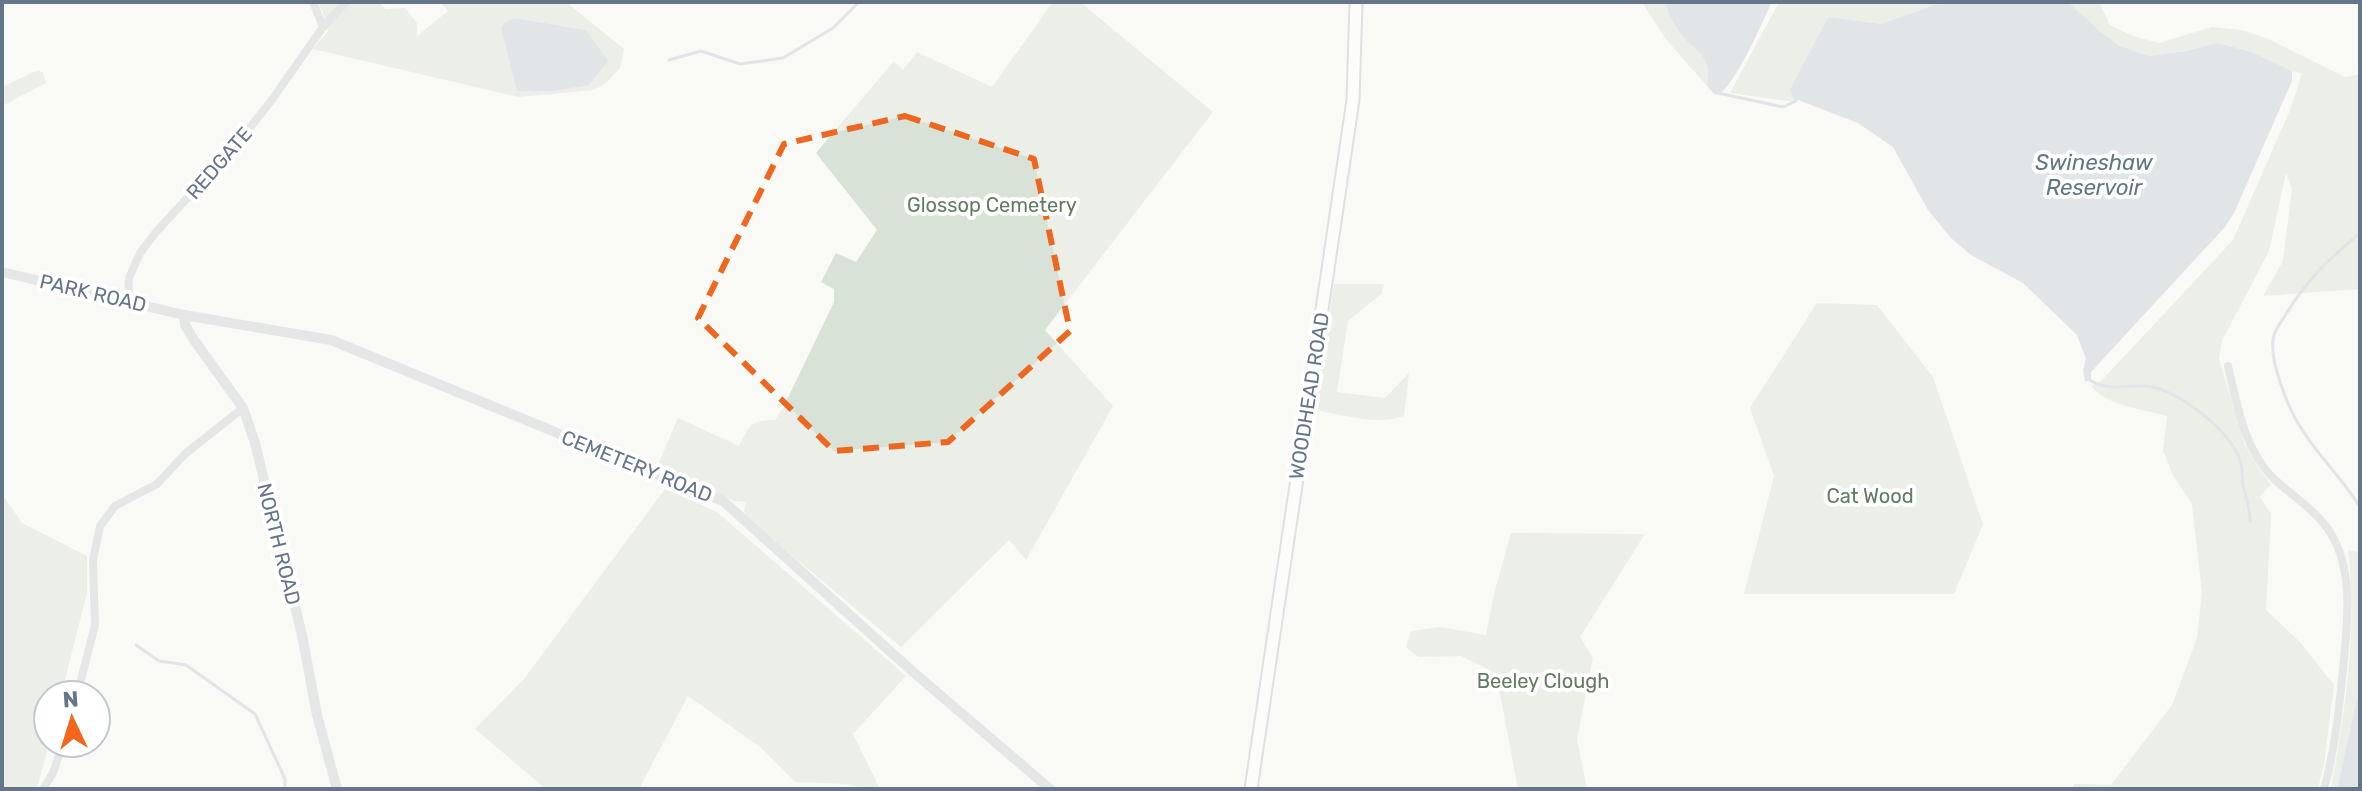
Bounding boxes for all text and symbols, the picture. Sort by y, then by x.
street label: REDGATE [181,122,257,204]
water label: Swineshaw Reservoir [2035,149,2153,201]
park label: Glossop Cemetery [907,193,1077,217]
street label: PARK ROAD [37,269,149,317]
street label: WOODHEAD ROAD [1284,311,1334,481]
street label: CEMETERY ROAD [558,425,716,507]
street label: NORTH ROAD [252,481,306,607]
park label: Cat Wood [1826,484,1914,508]
park label: Beeley Clough [1477,669,1609,693]
north arrow [32,679,112,759]
text: N [62,686,79,714]

